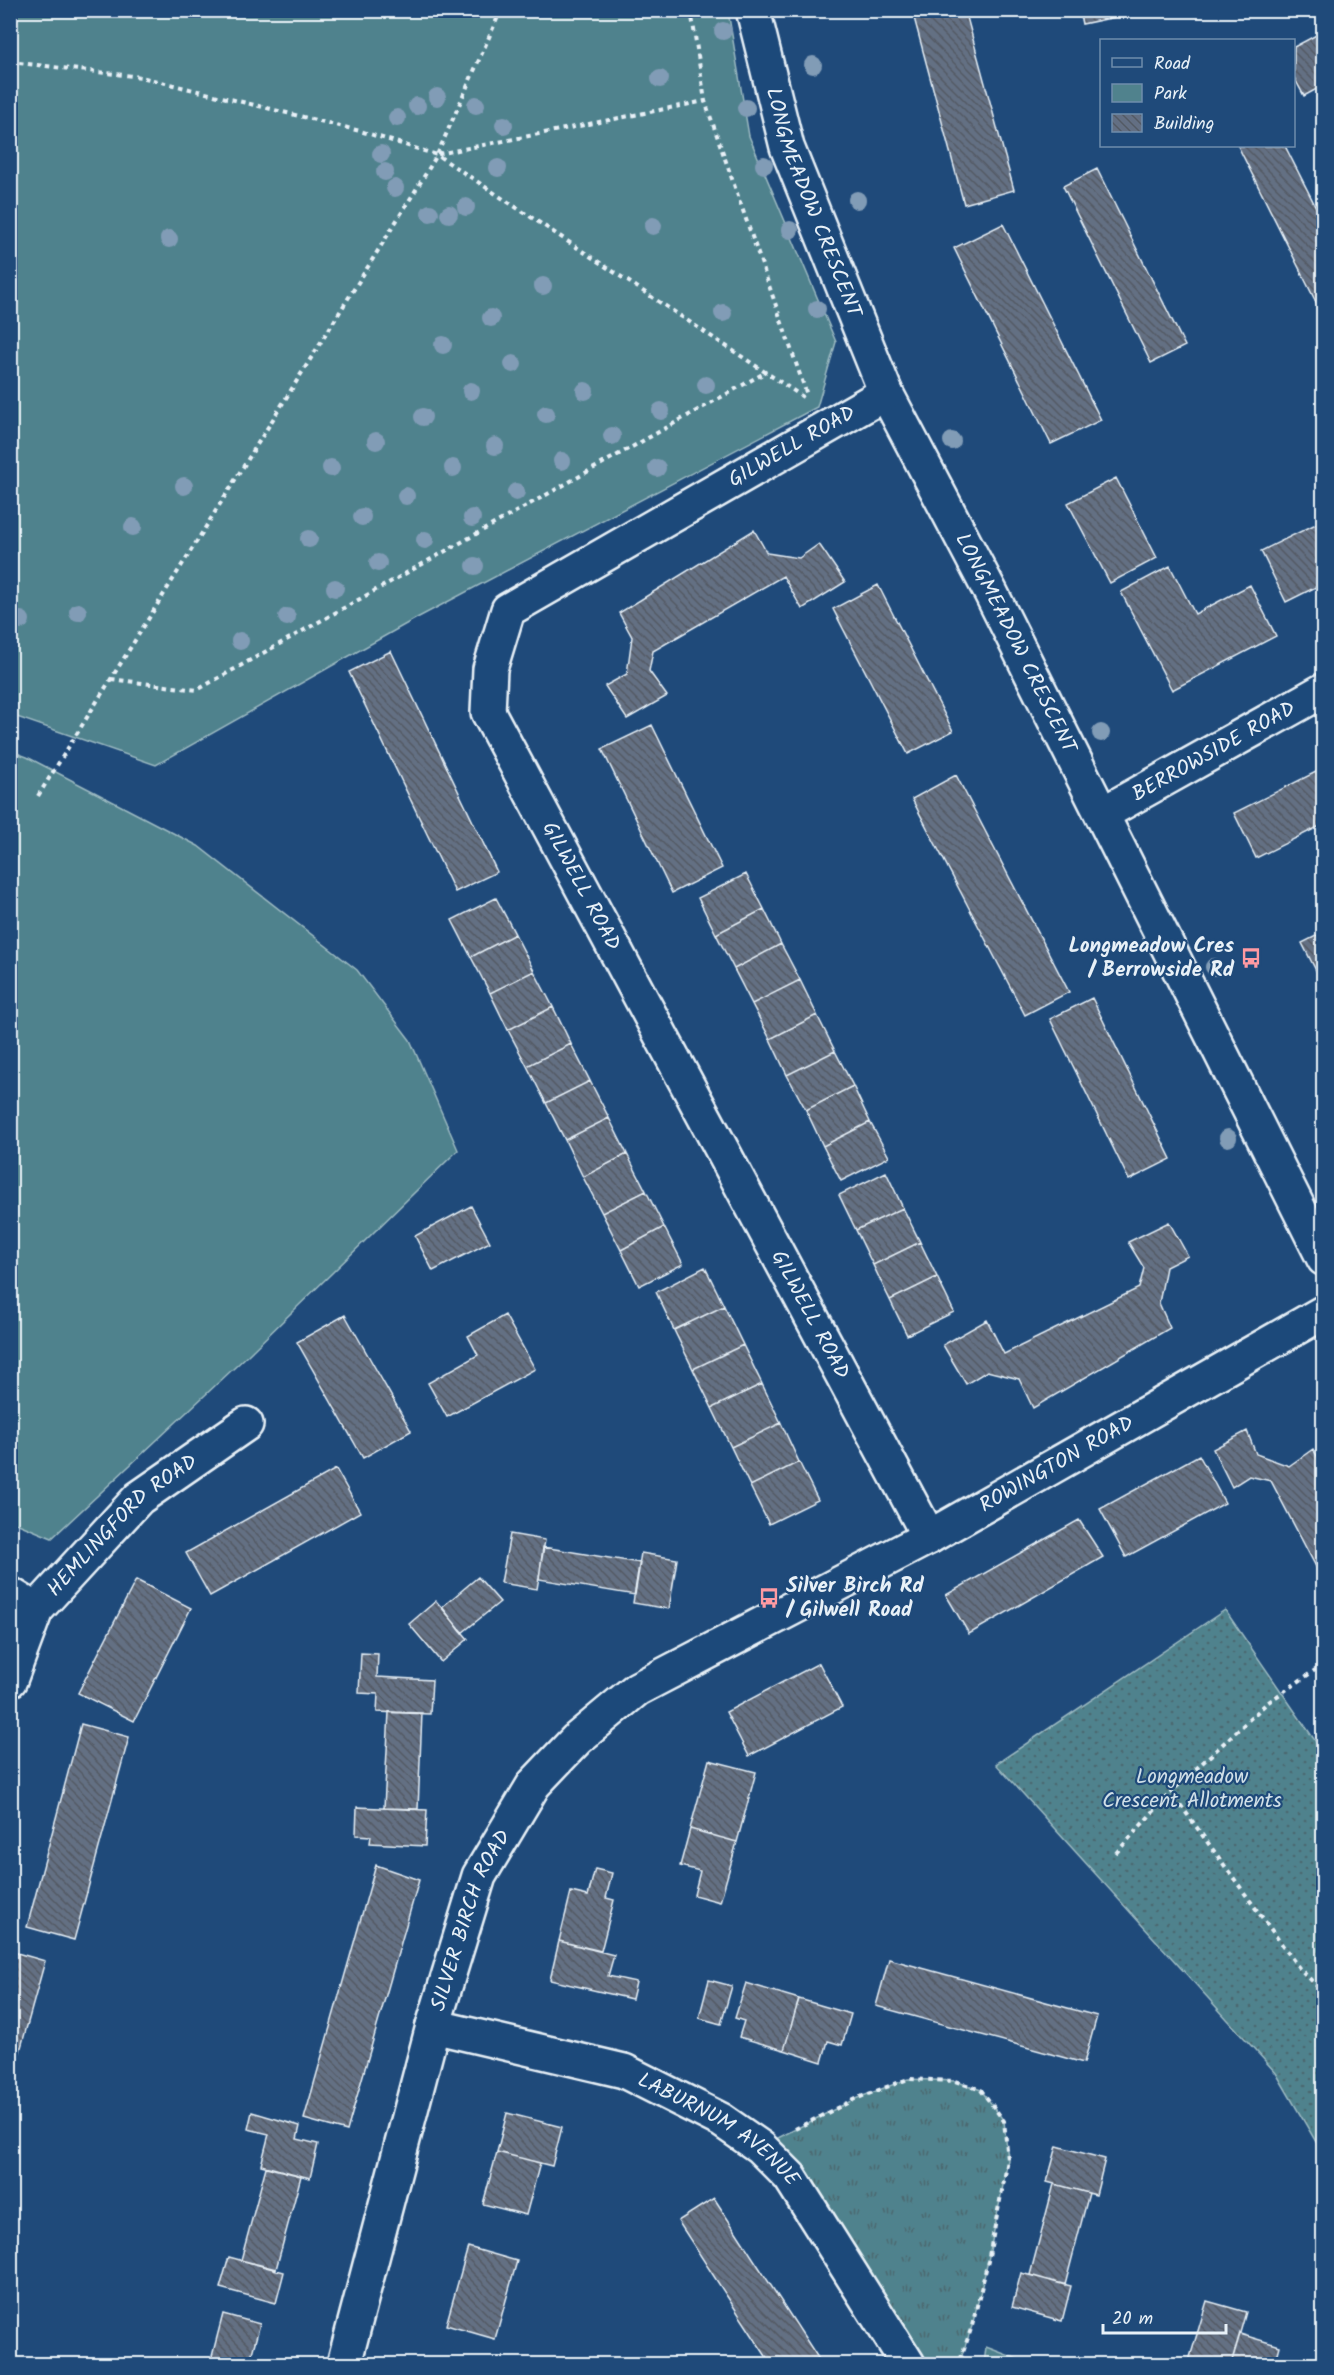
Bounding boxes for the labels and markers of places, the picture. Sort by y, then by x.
place label: Longmeadow Cres / Berrowside Rd [1069,930,1235,987]
bus stop icon: Longmeadow Cres / Berrowside Rd [1239,946,1263,970]
place label: Silver Birch Rd / Gilwell Road [785,1570,924,1627]
bus stop icon: Silver Birch Rd / Gilwell Road [757,1586,781,1610]

